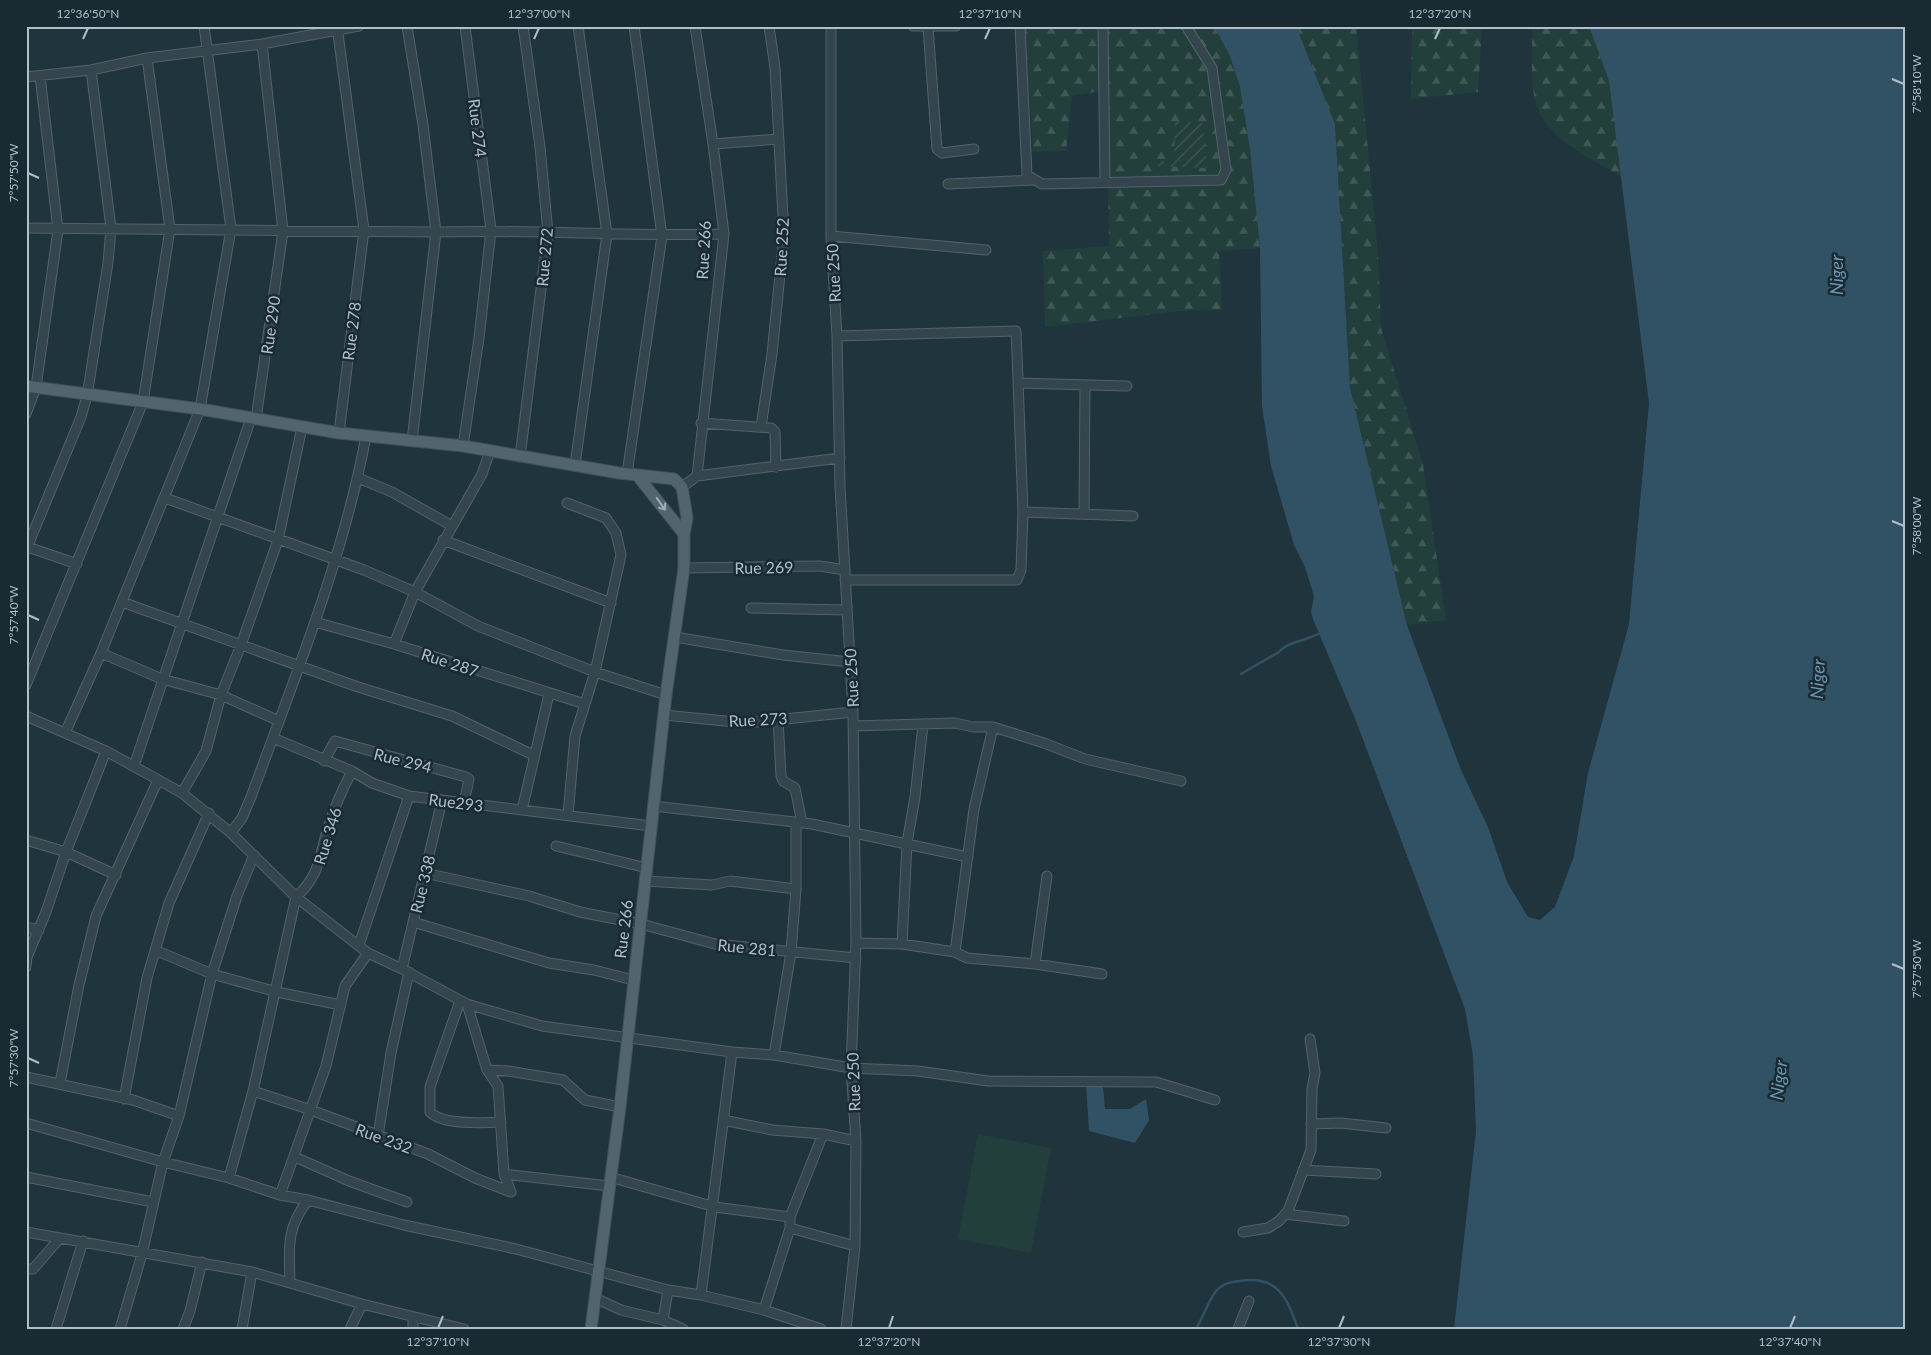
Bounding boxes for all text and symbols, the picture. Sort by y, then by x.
text: 12°36'50"N [57,6,119,21]
text: 12°37'00"N [508,6,570,21]
text: 12°37'10"N [959,6,1021,21]
text: 12°37'20"N [1409,6,1471,21]
text: 7°58'10"W [1909,54,1924,114]
street label: Rue 274 [465,98,491,158]
text: 7°57'50"W [6,143,21,203]
street label: Rue 252 [770,217,792,277]
street label: Rue 266 [692,220,714,280]
street label: Rue 272 [532,227,556,287]
street label: Rue 250 [822,243,844,303]
water label: Niger [1825,254,1847,295]
street label: Rue 290 [256,294,284,356]
street label: Rue 278 [338,301,364,361]
text: 7°58'00"W [1909,496,1924,556]
one-way arrow [656,497,666,511]
street label: Rue 269 [734,557,794,577]
text: 7°57'40"W [6,585,21,645]
street label: Rue 287 [419,644,481,680]
street label: Rue 250 [840,648,862,708]
water label: Niger [1805,658,1829,700]
street label: Rue 273 [728,708,788,730]
street label: Rue 294 [372,744,434,776]
street label: Rue293 [428,789,484,815]
street label: Rue 346 [309,805,345,867]
street label: Rue 338 [406,853,438,915]
street label: Rue 266 [610,899,636,959]
street label: Rue 281 [717,934,777,960]
text: 7°57'50"W [1909,939,1924,999]
text: 7°57'30"W [6,1028,21,1088]
street label: Rue 250 [842,1052,864,1112]
water label: Niger [1764,1058,1792,1101]
street label: Rue 232 [353,1119,415,1157]
text: 12°37'10"N [407,1334,469,1349]
text: 12°37'20"N [858,1334,920,1349]
text: 12°37'30"N [1308,1334,1370,1349]
text: 12°37'40"N [1759,1334,1821,1349]

